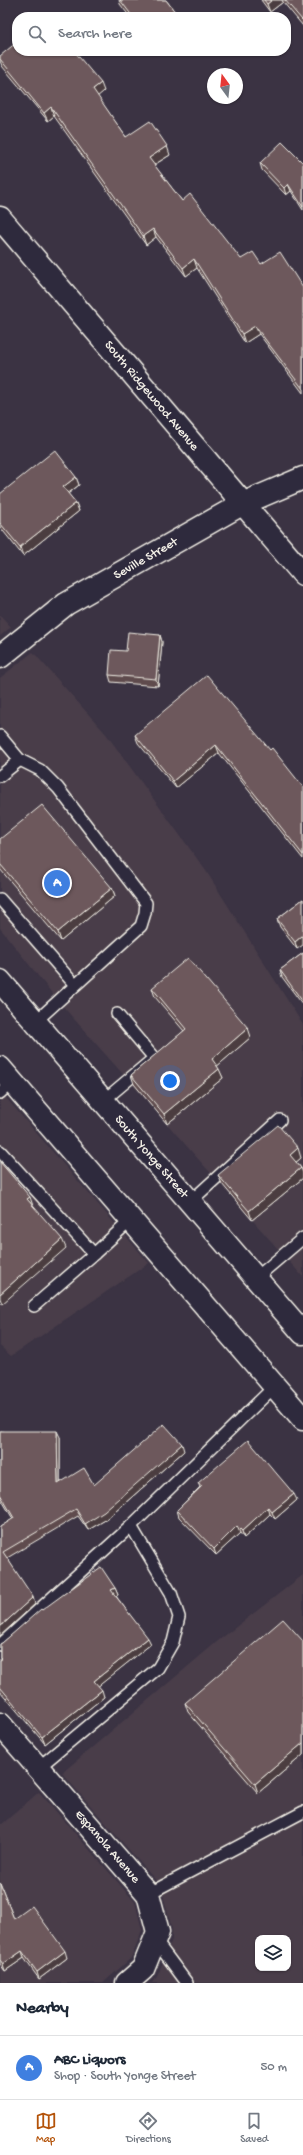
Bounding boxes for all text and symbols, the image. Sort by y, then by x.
search box [12,12,291,56]
icon: search [26,23,48,45]
text: Search here [58,25,132,43]
north arrow [207,68,243,104]
street label: South Ridgewood Avenue [101,338,202,454]
street label: Seville Street [111,534,182,583]
pin: A [44,868,70,898]
your location [160,1071,180,1091]
street label: South Yonge Street [111,1112,192,1203]
street label: Espanola Avenue [71,1807,143,1887]
map controls [255,1935,291,1971]
button: layers [255,1935,291,1971]
text: Nearby [16,1999,69,2019]
text: ABC Liquors [54,2051,126,2069]
text: A [25,2060,33,2075]
text: 50 m [260,2060,287,2075]
text: Shop · South Yonge Street [54,2069,195,2084]
tab: Map [35,2110,57,2146]
tab: Directions [126,2110,171,2146]
tab: Saved [240,2110,268,2146]

